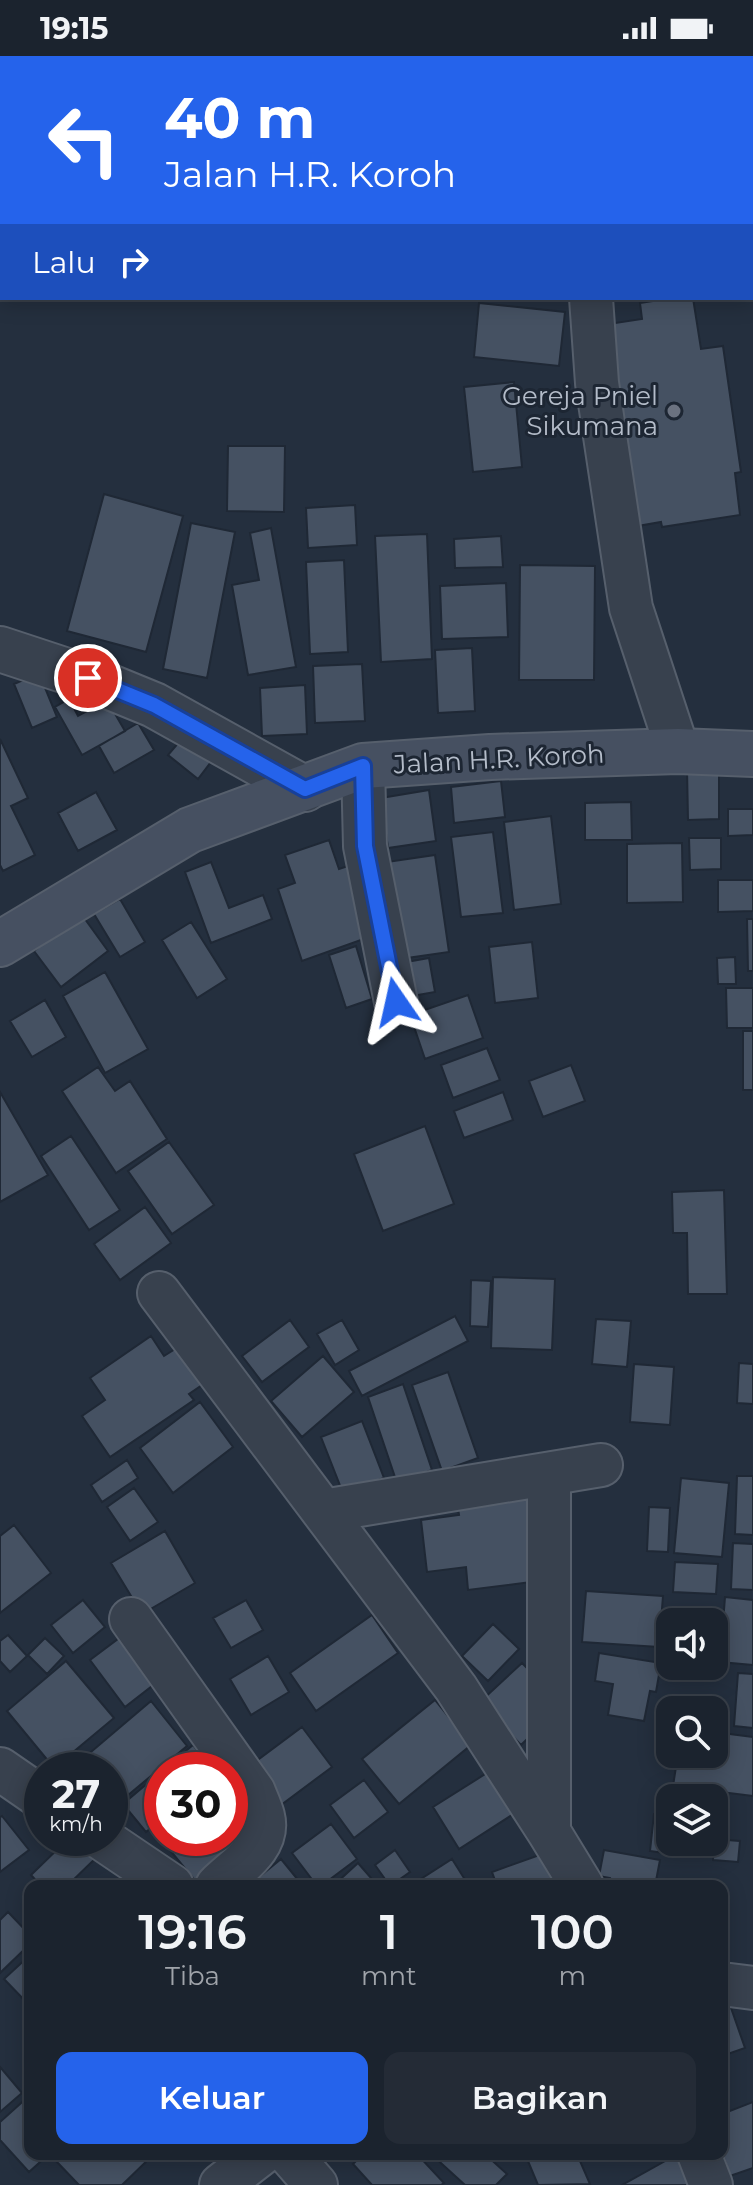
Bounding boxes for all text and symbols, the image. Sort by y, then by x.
text: 19:15 [40,10,108,47]
text: 40 m [164,84,315,152]
icon: left [32,88,136,192]
text: Jalan H.R. Koroh [164,152,456,196]
icon: right [112,240,156,284]
text: Lalu [32,244,96,281]
place label: Gereja Pniel Sikumana [502,380,658,442]
marker: Gereja Pniel Sikumana [665,402,683,420]
pin [54,644,122,712]
icon: arrive [66,656,110,700]
street label: Jalan H.R. Koroh [392,738,605,781]
position arrow [354,960,438,1044]
map controls [656,1608,728,1856]
button: sound [656,1608,728,1680]
button: search [656,1696,728,1768]
speed limit sign: 30 [144,1752,248,1856]
text: 27 [52,1769,100,1818]
button: layers [656,1784,728,1856]
text: km/h [49,1812,103,1836]
text: 19:16 [138,1903,247,1961]
text: 1 [380,1903,398,1961]
text: 100 [531,1903,614,1961]
text: Tiba [165,1960,220,1992]
text: mnt [361,1960,417,1992]
text: m [559,1960,586,1992]
button: Keluar [56,2052,368,2144]
button: Bagikan [384,2052,696,2144]

